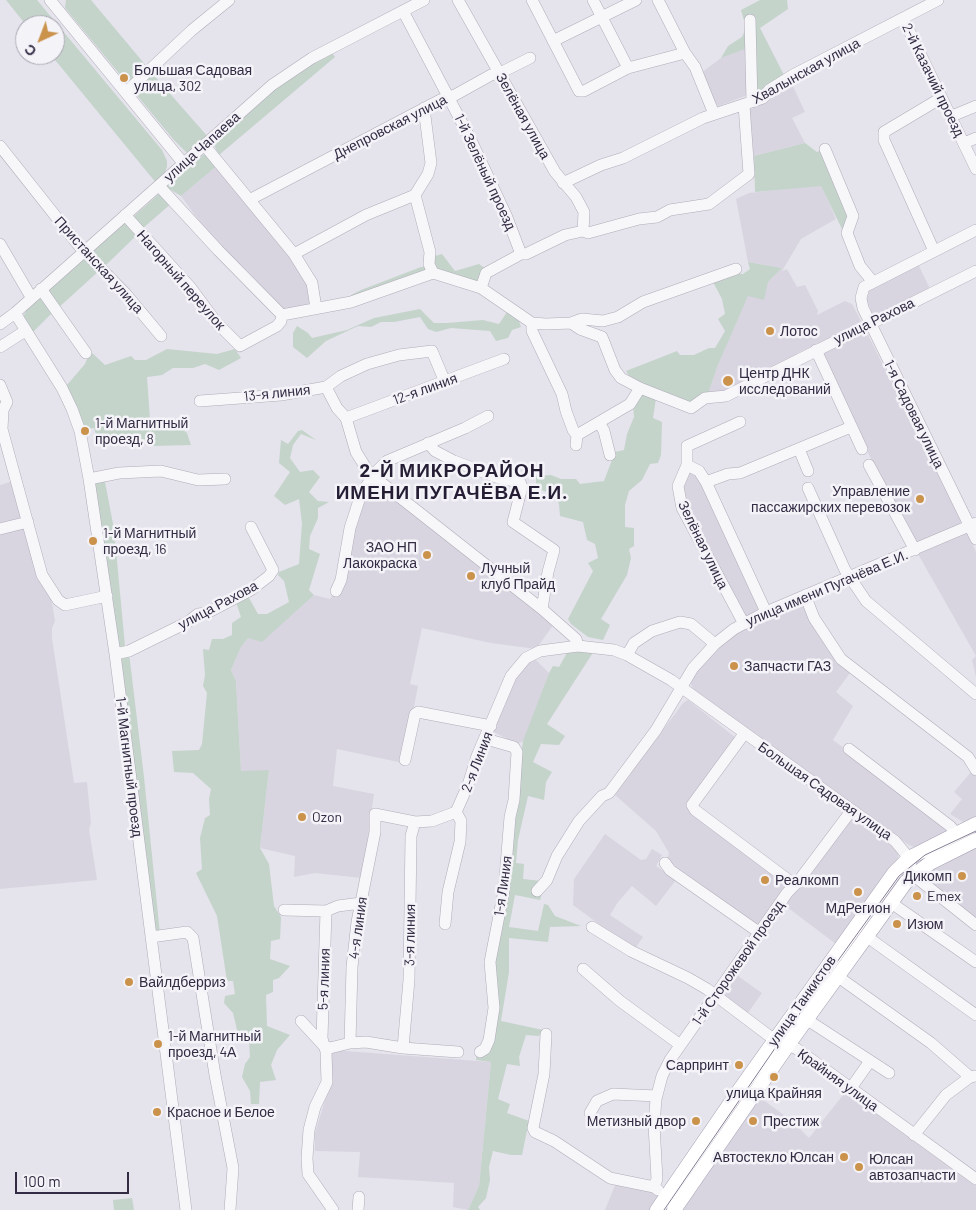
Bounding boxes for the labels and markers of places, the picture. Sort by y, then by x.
place label: Большая Садовая улица, 302 [134,62,252,94]
marker: Большая Садовая улица, 302 [118,72,130,84]
place label: Лотос [780,323,818,339]
marker: Лотос [764,325,776,337]
place label: Центр ДНК исследований [739,365,831,398]
marker: Центр ДНК исследований [721,374,735,388]
place label: 1-й Магнитный проезд, 8 [95,415,188,448]
marker: 1-й Магнитный проезд, 8 [79,425,91,437]
place label: Управление пассажирских перевозок [751,483,910,516]
marker: Управление пассажирских перевозок [914,493,926,505]
place label: 1-й Магнитный проезд, 16 [103,525,196,558]
marker: 1-й Магнитный проезд, 16 [87,535,99,547]
place label: ЗАО НП Лакокраска [343,539,417,572]
marker: ЗАО НП Лакокраска [421,549,433,561]
place label: Лучный клуб Прайд [481,560,555,592]
marker: Лучный клуб Прайд [465,570,477,582]
place label: Запчасти ГАЗ [744,658,831,674]
marker: Запчасти ГАЗ [728,660,740,672]
place label: Ozon [312,809,342,825]
marker: Ozon [296,811,308,823]
place label: Дикомп [903,868,952,884]
marker: Дикомп [956,870,968,882]
place label: Реалкомп [775,872,839,888]
marker: Реалкомп [759,874,771,886]
marker: МдРегион [852,886,864,898]
place label: Emex [927,888,961,904]
marker: Emex [911,890,923,902]
place label: МдРегион [826,900,890,916]
place label: Изюм [907,916,943,932]
marker: Изюм [891,918,903,930]
place label: Вайлдберриз [139,974,226,990]
marker: Вайлдберриз [123,976,135,988]
place label: 1-й Магнитный проезд, 4А [168,1028,261,1060]
marker: 1-й Магнитный проезд, 4А [152,1038,164,1050]
place label: Сарпринт [666,1057,729,1073]
marker: Сарпринт [733,1059,745,1071]
marker: улица Крайняя [768,1071,780,1083]
place label: улица Крайняя [726,1085,822,1101]
place label: Красное и Белое [167,1104,275,1120]
marker: Красное и Белое [151,1106,163,1118]
place label: Метизный двор [587,1113,686,1129]
place label: Престиж [763,1113,819,1129]
marker: Метизный двор [690,1115,702,1127]
marker: Престиж [747,1115,759,1127]
place label: Автостекло Юлсан [713,1149,834,1165]
marker: Автостекло Юлсан [838,1151,850,1163]
place label: Юлсан автозапчасти [869,1151,956,1184]
marker: Юлсан автозапчасти [853,1161,865,1173]

